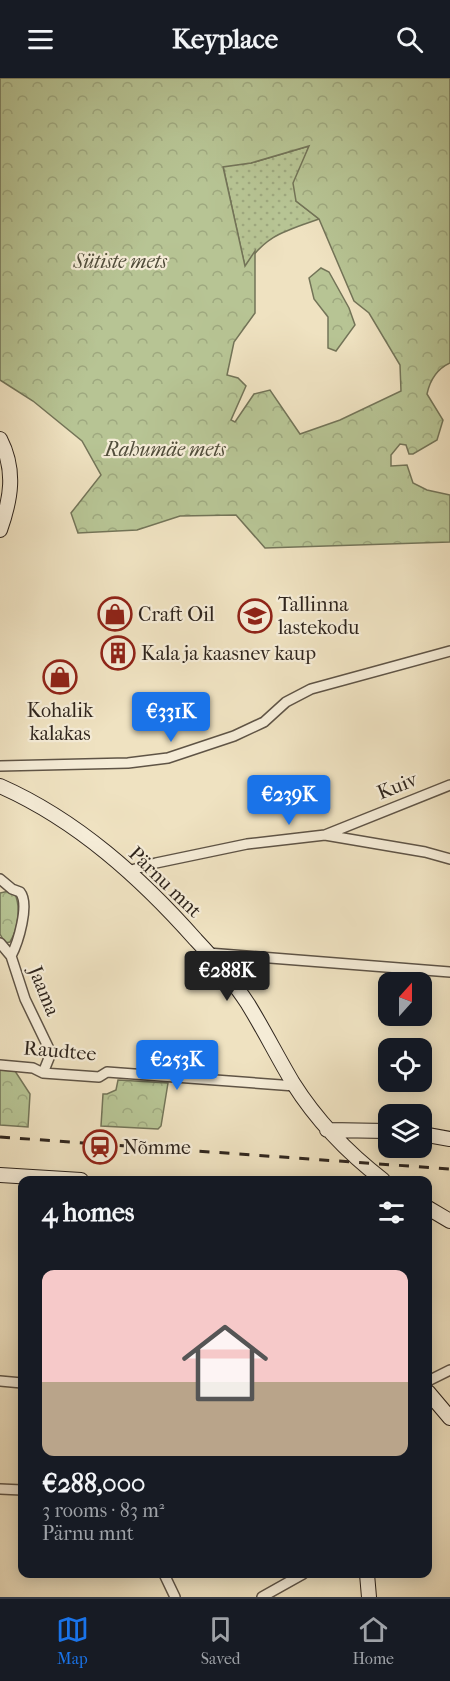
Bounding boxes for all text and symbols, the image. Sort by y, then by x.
icon: menu [24,23,57,56]
text: Keyplace [172,23,278,55]
icon: search [393,23,426,56]
park label: Sütiste mets [72,250,168,273]
park label: Rahumäe mets [102,438,226,461]
place label: Tallinna lastekodu [277,593,360,639]
shop icon: Craft Oil [97,596,133,632]
school or university icon: Tallinna lastekodu [237,598,273,634]
place label: Craft Oil [138,603,215,626]
building icon: Kala ja kaasnev kaup [100,635,136,671]
place label: Kala ja kaasnev kaup [141,642,316,665]
shop icon: Kohalik kalakas [42,659,78,695]
pin: €331K [129,692,213,743]
place label: Kohalik kalakas [27,699,94,745]
text: €331K [146,700,196,723]
street label: Kuiv [374,767,421,804]
pin: €239K [247,775,331,826]
text: €239K [261,783,317,806]
street label: Pärnu mnt [124,842,206,922]
pin: €288K [185,951,269,1002]
text: €288K [199,959,255,982]
street label: Jaama [23,961,65,1020]
north arrow [378,972,432,1026]
map controls [378,972,432,1158]
street label: Raudtee [23,1036,97,1066]
button: locate [378,1038,432,1092]
pin: €253K [135,1040,219,1091]
text: €253K [150,1048,204,1071]
button: layers [378,1104,432,1158]
station icon: Nõmme [82,1129,118,1165]
place label: Nõmme [123,1136,191,1159]
icon: filters [375,1196,408,1229]
text: 4 homes [42,1197,134,1228]
icon: home [171,1309,279,1417]
text: €288,000 [42,1468,145,1499]
text: 3 rooms · 83 m² [42,1499,165,1522]
text: Pärnu mnt [42,1522,134,1545]
tab: Map [56,1613,89,1668]
tab: Saved [201,1613,241,1668]
tab: Home [352,1613,394,1668]

